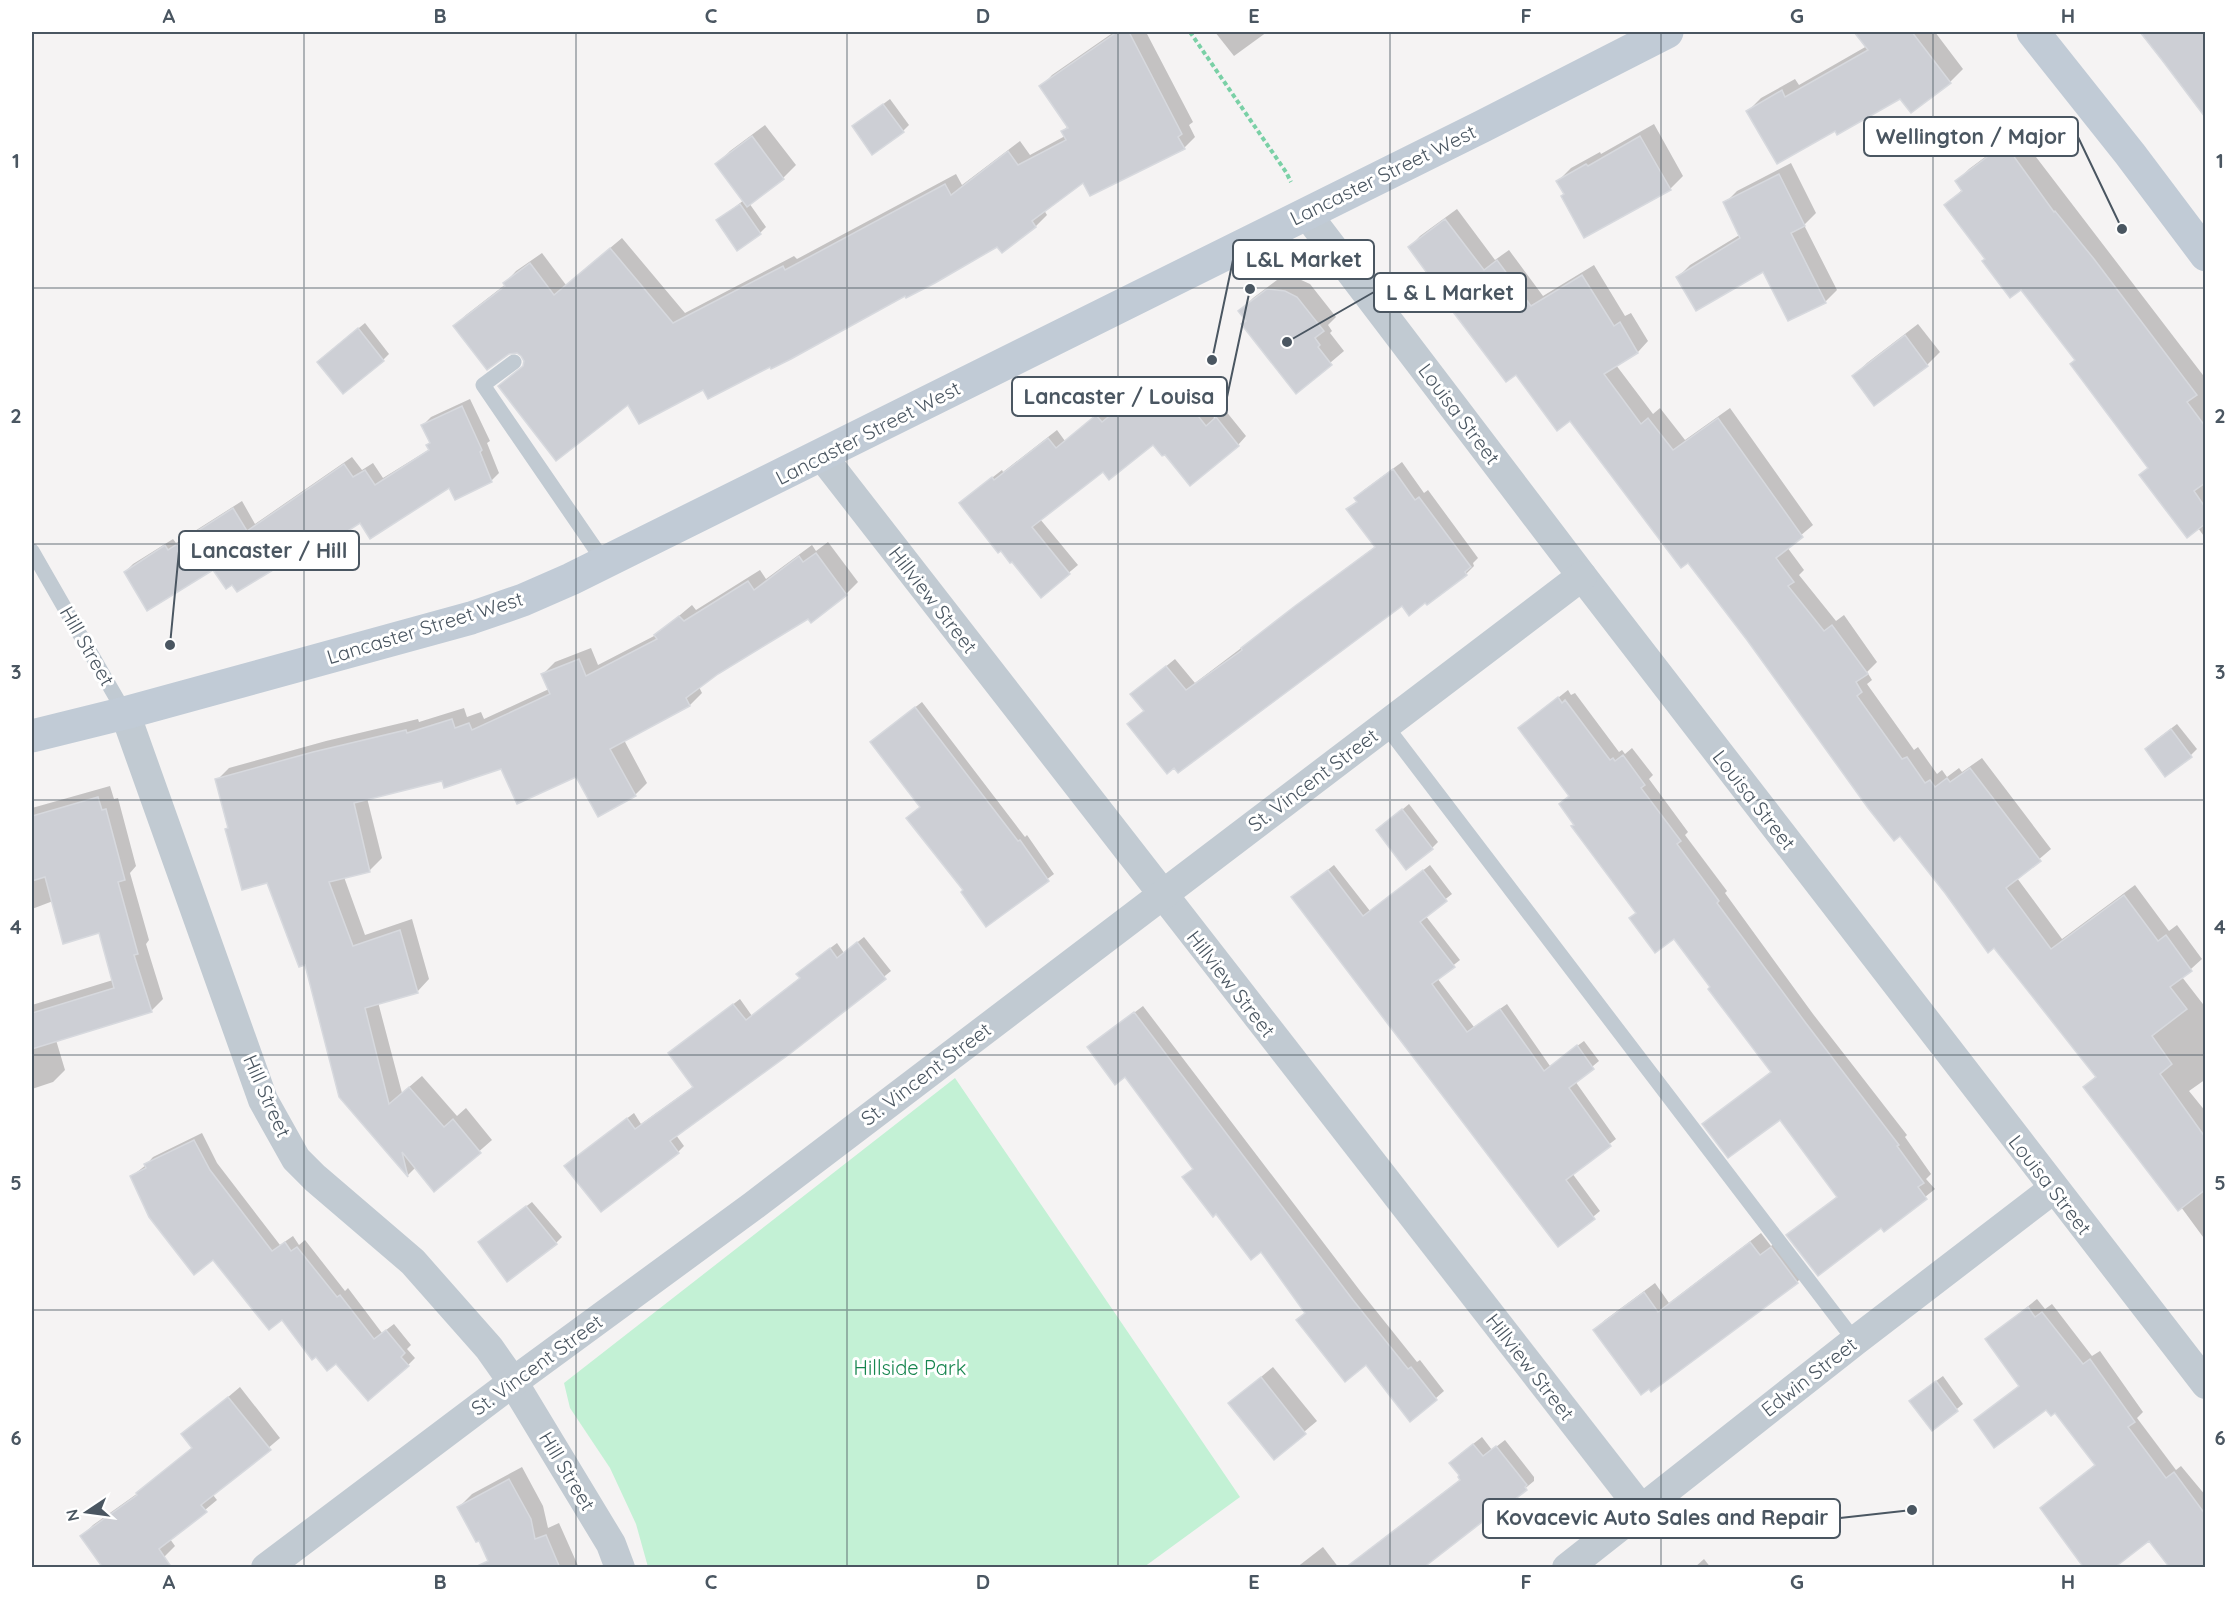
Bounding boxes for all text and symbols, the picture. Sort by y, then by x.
text: A [163,3,176,28]
text: B [433,3,447,28]
text: C [705,3,718,28]
text: D [976,3,990,28]
text: E [1248,3,1260,28]
text: F [1520,3,1532,28]
text: G [1790,3,1804,28]
text: H [2061,3,2075,28]
callout: Wellington / Major [1864,117,2078,156]
street label: Lancaster Street West [1286,119,1480,230]
text: Wellington / Major [1876,123,2066,149]
text: 1 [12,148,20,173]
text: 1 [2216,148,2224,173]
callout: L&L Market [1233,240,1374,279]
text: L&L Market [1246,246,1362,272]
callout: L & L Market [1374,273,1526,312]
text: L & L Market [1386,279,1514,305]
street label: Louisa Street [1413,358,1506,469]
street label: Lancaster Street West [771,375,964,490]
callout: Lancaster / Louisa [1012,377,1227,416]
text: Lancaster / Louisa [1023,383,1215,409]
text: 2 [10,403,22,428]
text: 2 [2214,403,2226,428]
callout: Lancaster / Hill [179,531,359,570]
text: Lancaster / Hill [191,537,347,563]
street label: Hillview Street [884,541,983,658]
street label: Lancaster Street West [324,586,526,669]
street label: Hill Street [55,601,120,690]
text: 3 [11,659,21,684]
text: 3 [2215,659,2225,684]
street label: St. Vincent Street [1243,722,1383,837]
street label: Louisa Street [1708,745,1801,855]
text: 4 [10,914,22,939]
text: 4 [2214,914,2226,939]
street label: Hillview Street [1182,925,1281,1042]
street label: St. Vincent Street [856,1016,996,1131]
street label: Hill Street [238,1051,297,1141]
street label: Louisa Street [2004,1130,2097,1240]
text: 5 [10,1170,22,1195]
text: 5 [2214,1170,2226,1195]
street label: St. Vincent Street [466,1308,607,1421]
street label: Hillview Street [1481,1308,1580,1425]
street label: Edwin Street [1756,1331,1862,1422]
park label: Hillside Park [854,1355,966,1380]
text: 6 [10,1425,22,1450]
text: 6 [2214,1425,2226,1450]
street label: Hill Street [534,1427,601,1515]
north arrow [57,1482,117,1542]
callout: Kovacevic Auto Sales and Repair [1483,1499,1840,1538]
text: Kovacevic Auto Sales and Repair [1496,1504,1828,1530]
text: N [61,1507,83,1523]
text: A [163,1569,176,1594]
text: B [433,1569,447,1594]
text: C [705,1569,718,1594]
text: D [976,1569,990,1594]
text: E [1248,1569,1260,1594]
text: F [1520,1569,1532,1594]
text: G [1790,1569,1804,1594]
text: H [2061,1569,2075,1594]

